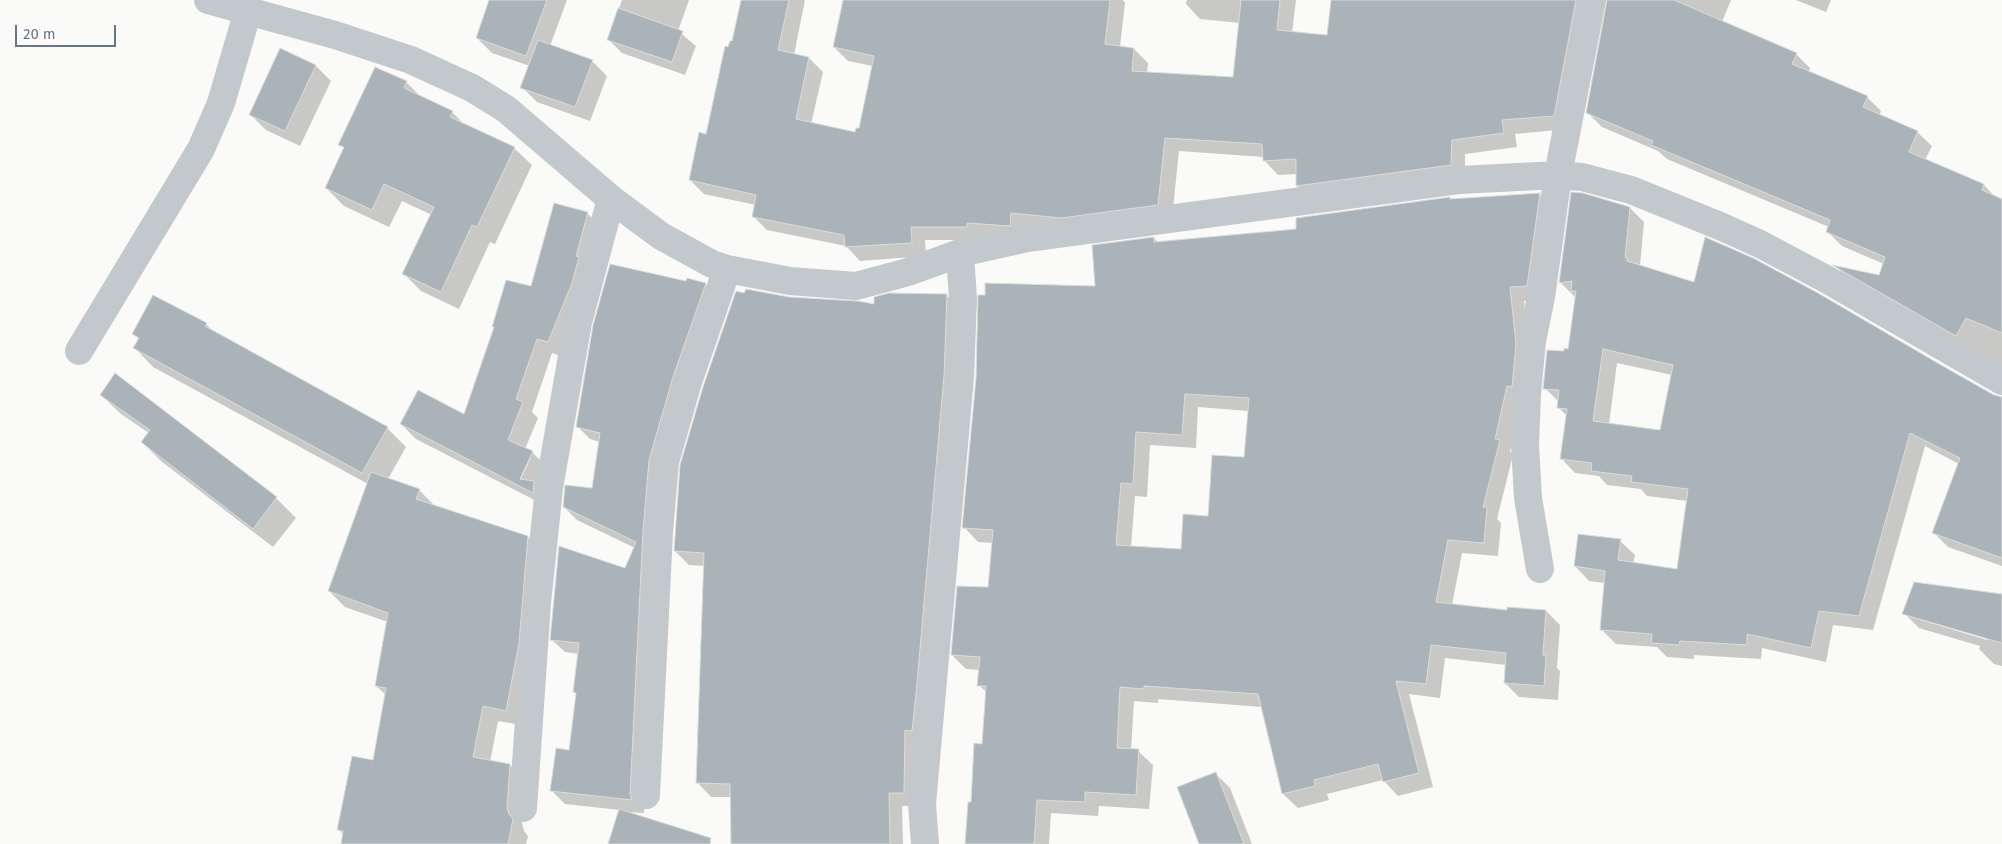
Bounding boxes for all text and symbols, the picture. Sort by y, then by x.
scale bar [18,15,119,47]
text: 20 m [23,25,56,43]

